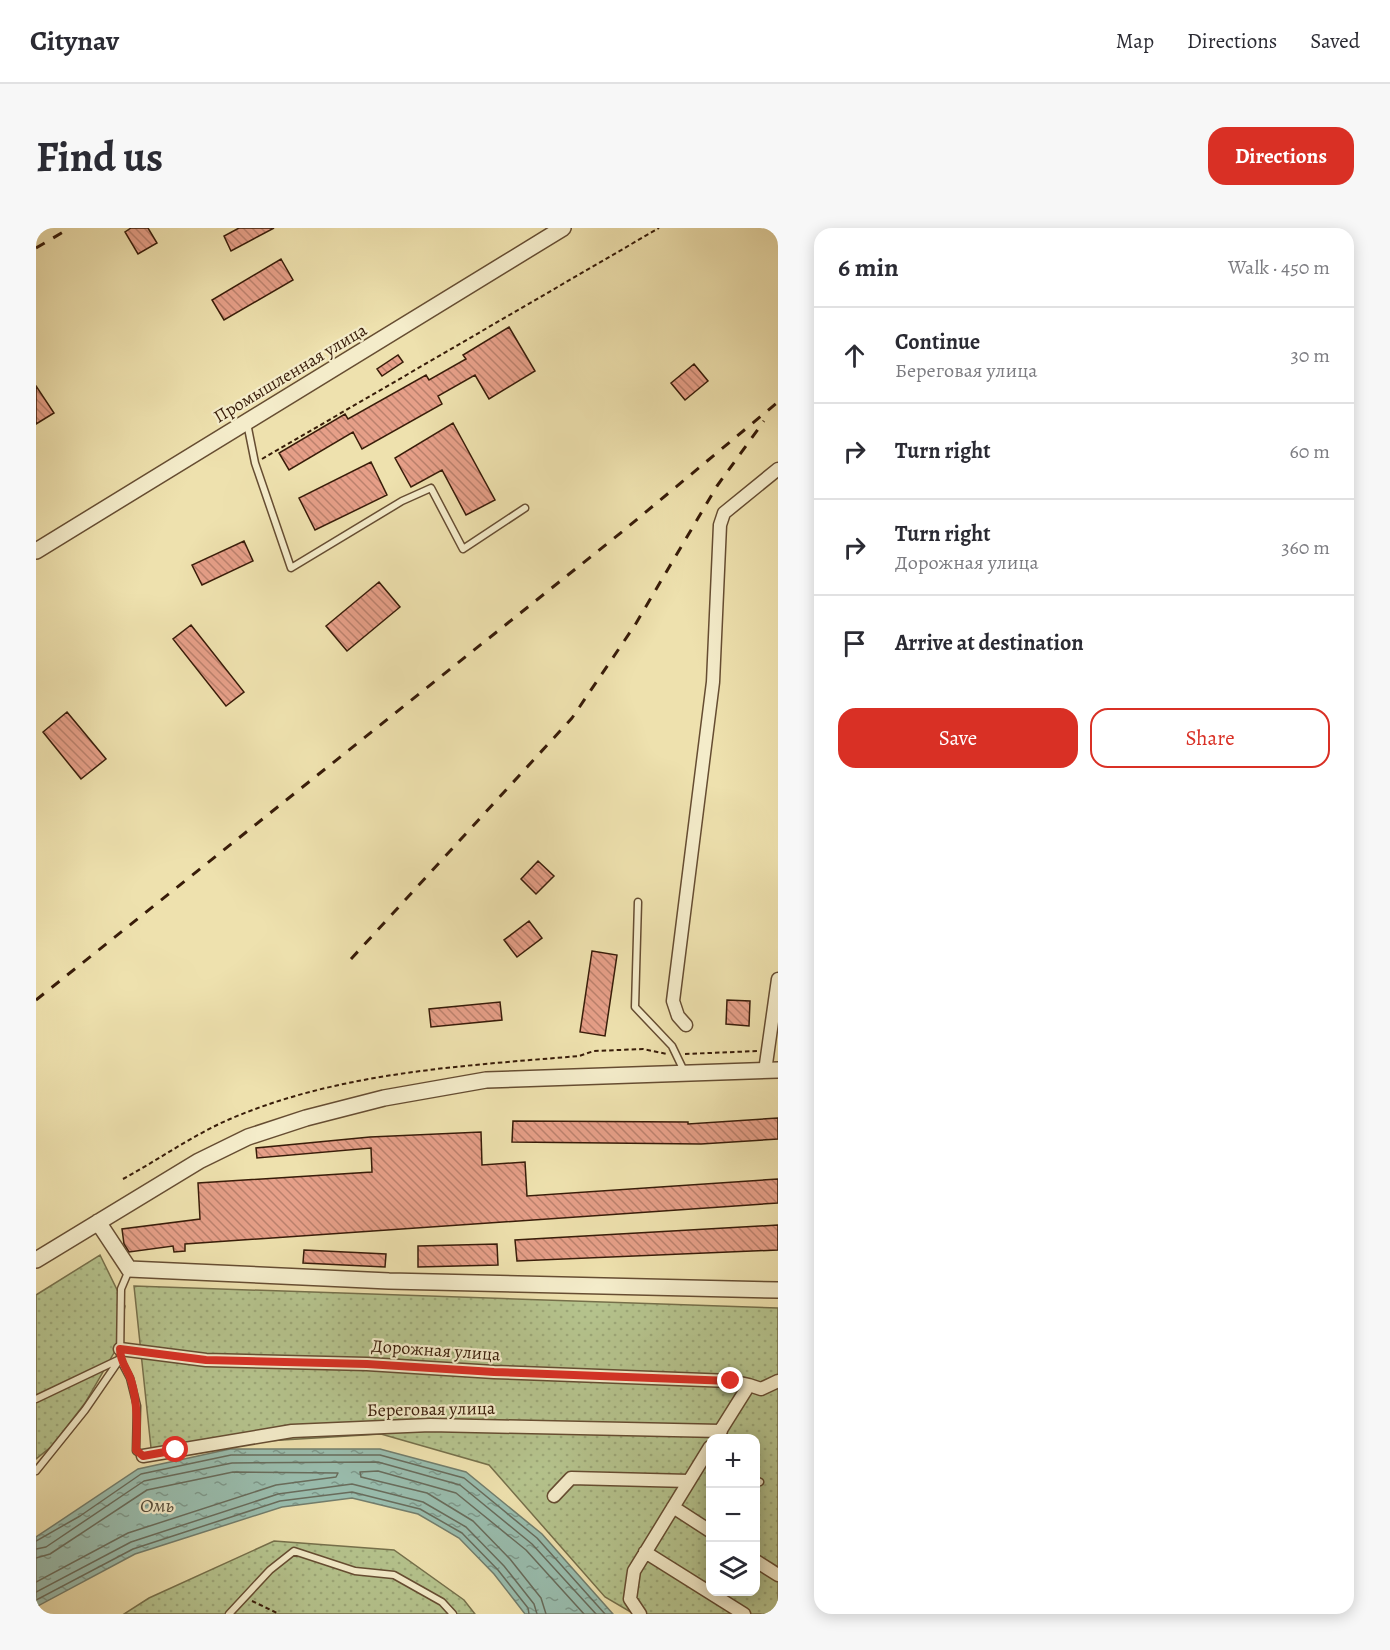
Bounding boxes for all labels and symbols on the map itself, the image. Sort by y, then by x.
street label: Промышленная улица [209,317,372,428]
street label: Дорожная улица [371,1334,502,1367]
route end [717,1367,743,1393]
street label: Береговая улица [367,1396,496,1422]
route start [162,1436,188,1462]
water label: Омь [140,1492,174,1519]

